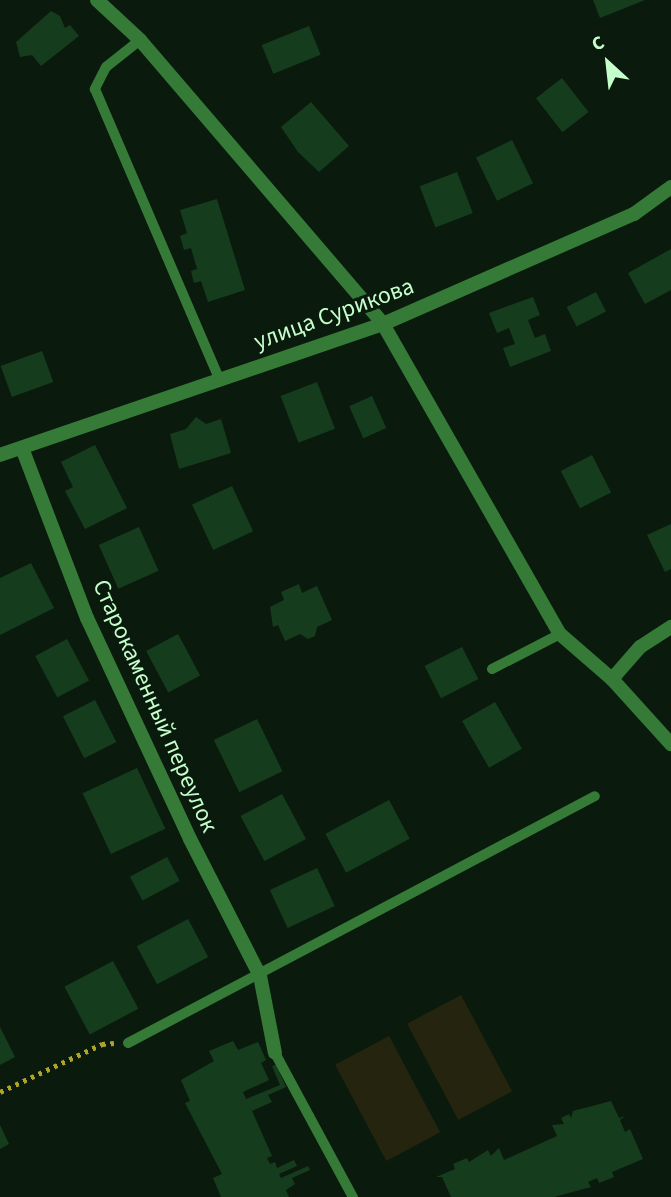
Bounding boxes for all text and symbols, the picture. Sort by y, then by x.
north arrow [573,28,643,98]
text: С [587,29,609,58]
street label: улица Сурикова [250,272,418,356]
street label: Старокаменный переулок [86,575,224,837]

